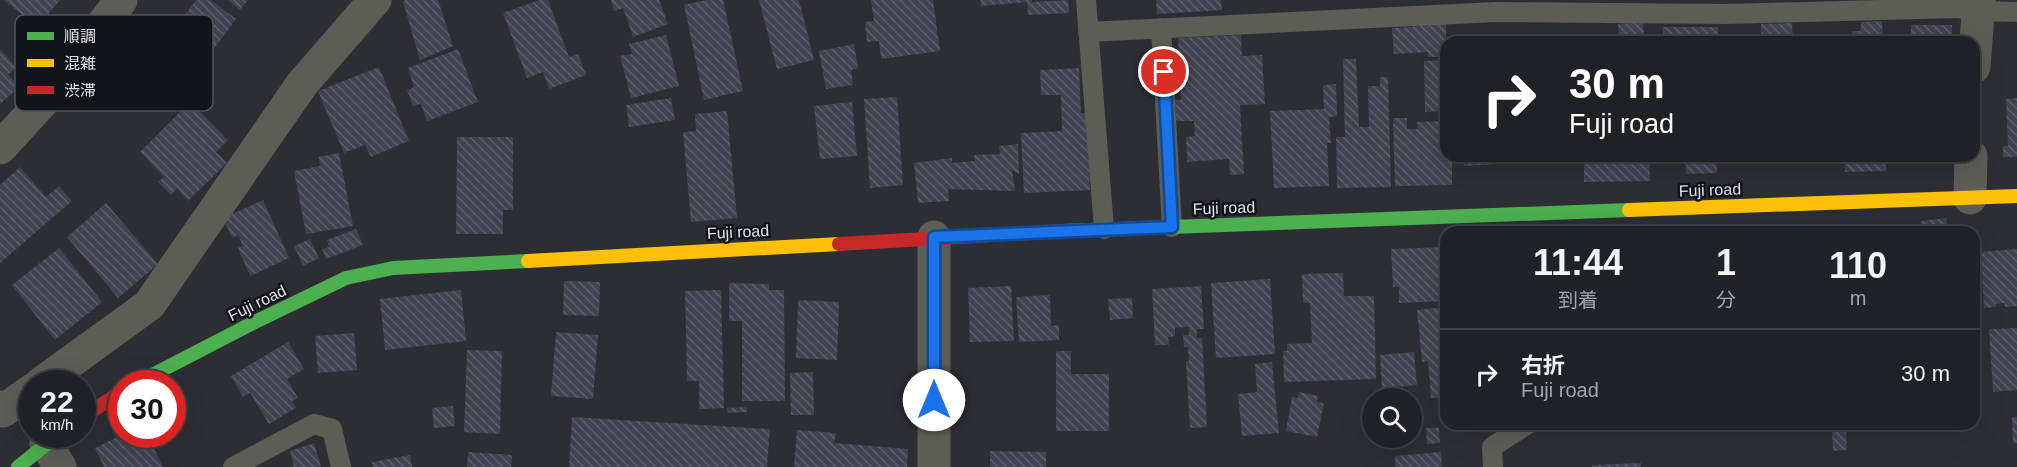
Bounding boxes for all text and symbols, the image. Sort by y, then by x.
legend [15,15,213,111]
text: 順調 [64,28,96,45]
pin [1138,46,1189,97]
text: 混雑 [64,55,96,72]
icon: arrive [1147,55,1180,88]
icon: right [1470,60,1548,138]
text: 30 m [1569,60,1665,107]
text: 渋滞 [64,82,96,99]
text: Fuji road [1569,109,1674,139]
street label: Fuji road [1679,180,1741,200]
street label: Fuji road [1193,198,1255,218]
street label: Fuji road [706,222,770,242]
text: 11:44 [1533,242,1623,283]
text: 1 [1716,242,1736,283]
text: 110 [1829,245,1887,286]
street label: Fuji road [225,282,289,324]
text: m [1850,287,1866,309]
text: 到着 [1558,289,1598,311]
text: 分 [1716,289,1736,311]
text: 右折 [1521,353,1565,378]
icon: right [1470,358,1503,391]
text: 30 m [1901,361,1950,386]
position arrow [902,368,966,432]
speed limit sign: 30 [108,370,186,448]
text: Fuji road [1521,379,1599,401]
text: 22 [40,385,74,418]
map controls [1362,388,1422,448]
button: search [1362,388,1422,448]
text: km/h [41,416,73,433]

